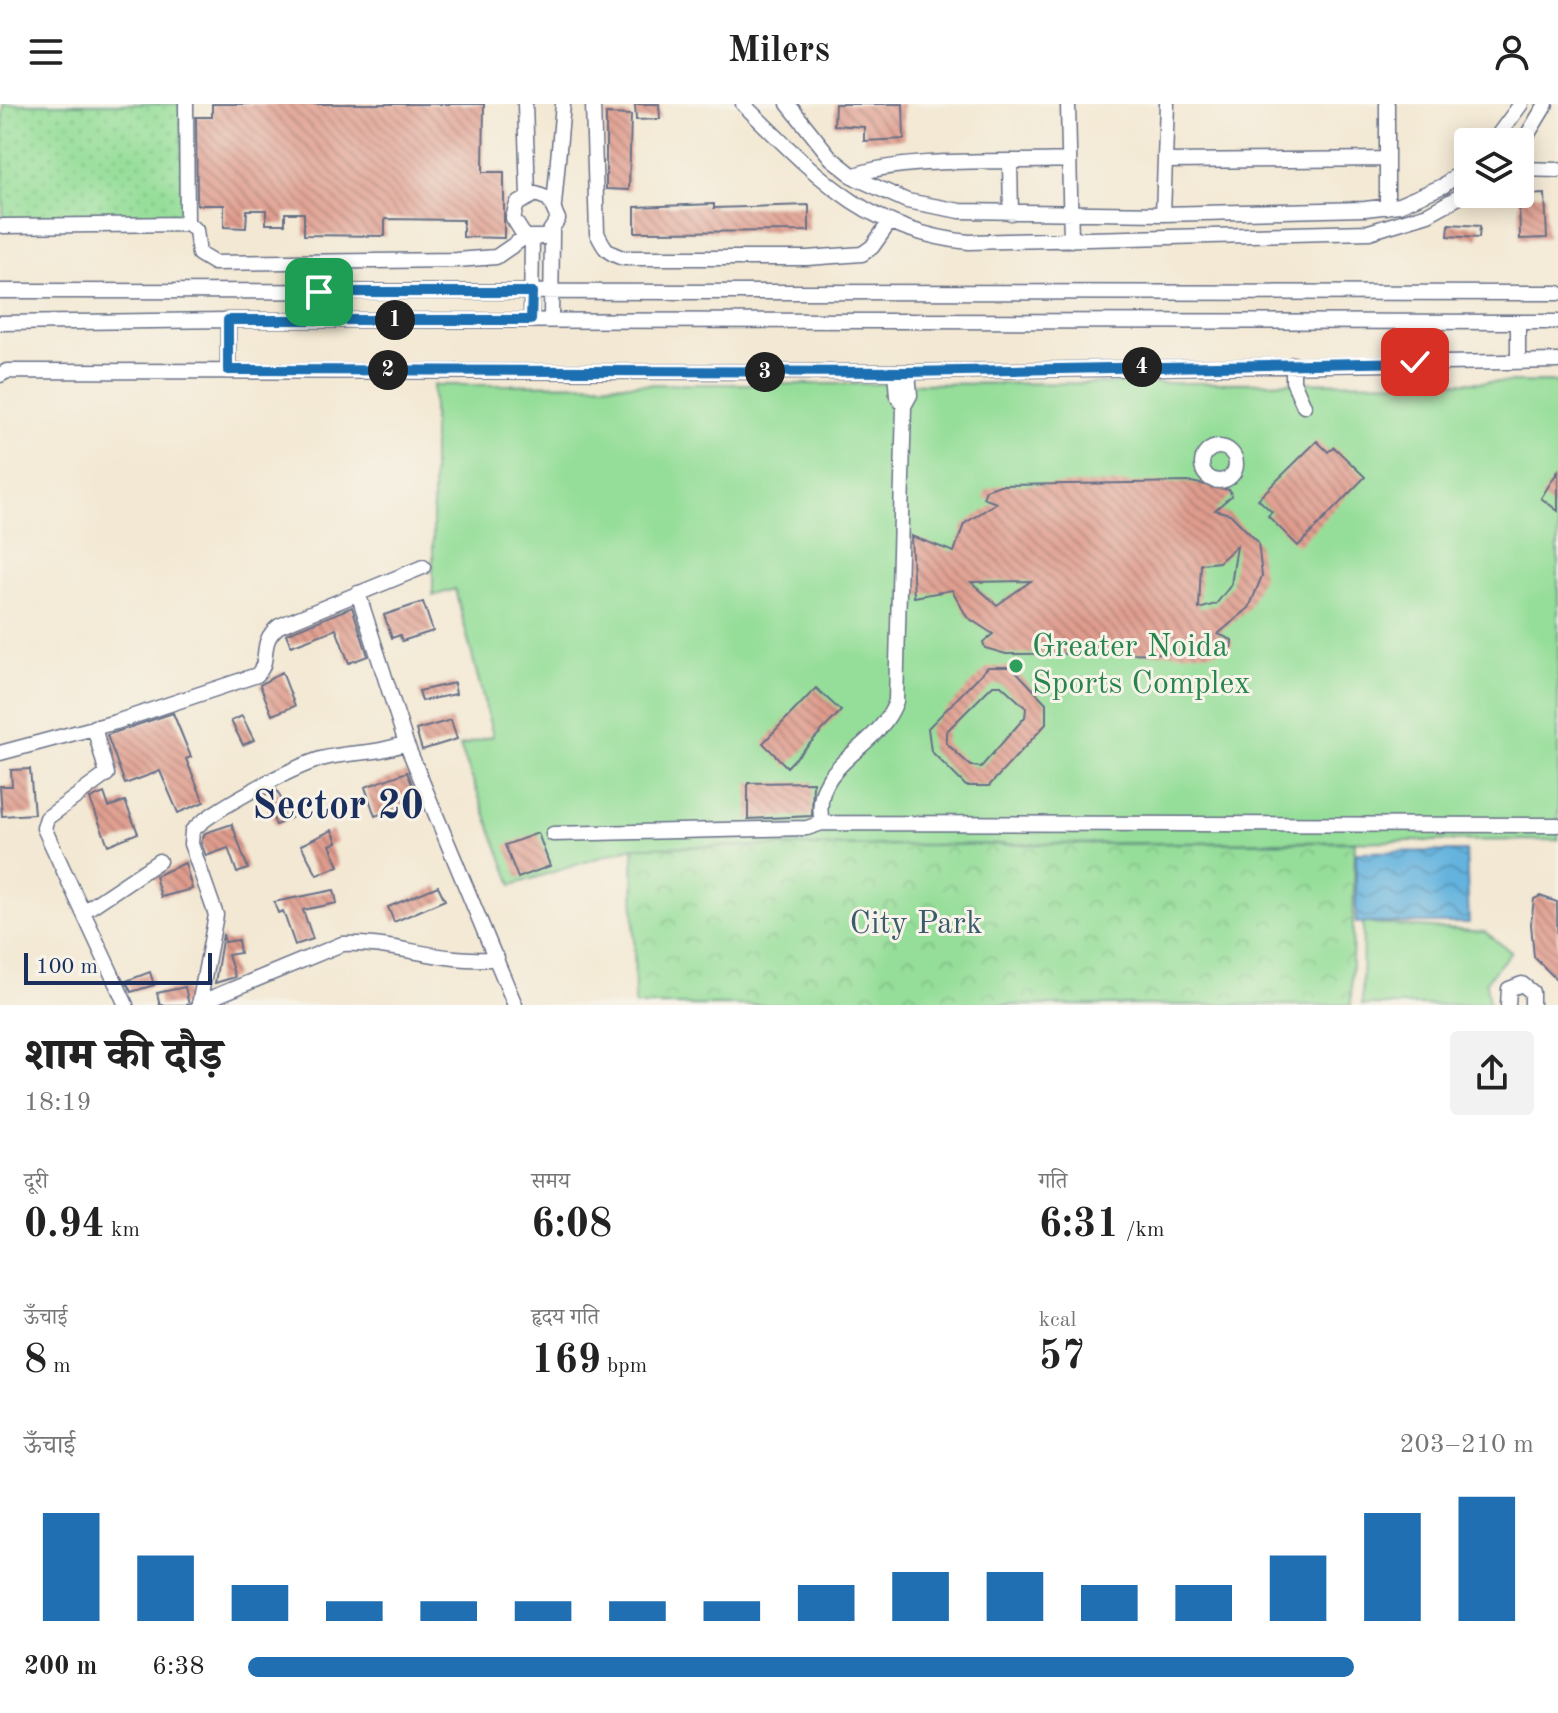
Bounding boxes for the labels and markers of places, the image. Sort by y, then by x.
pin [285,258,353,326]
pin: 1 [375,300,415,340]
pin [1381,328,1449,396]
pin: 4 [1122,347,1162,387]
pin: 2 [368,350,408,390]
pin: 3 [745,352,785,392]
place label: Greater Noida Sports Complex [1032,632,1251,701]
marker: Greater Noida Sports Complex [1007,657,1025,675]

